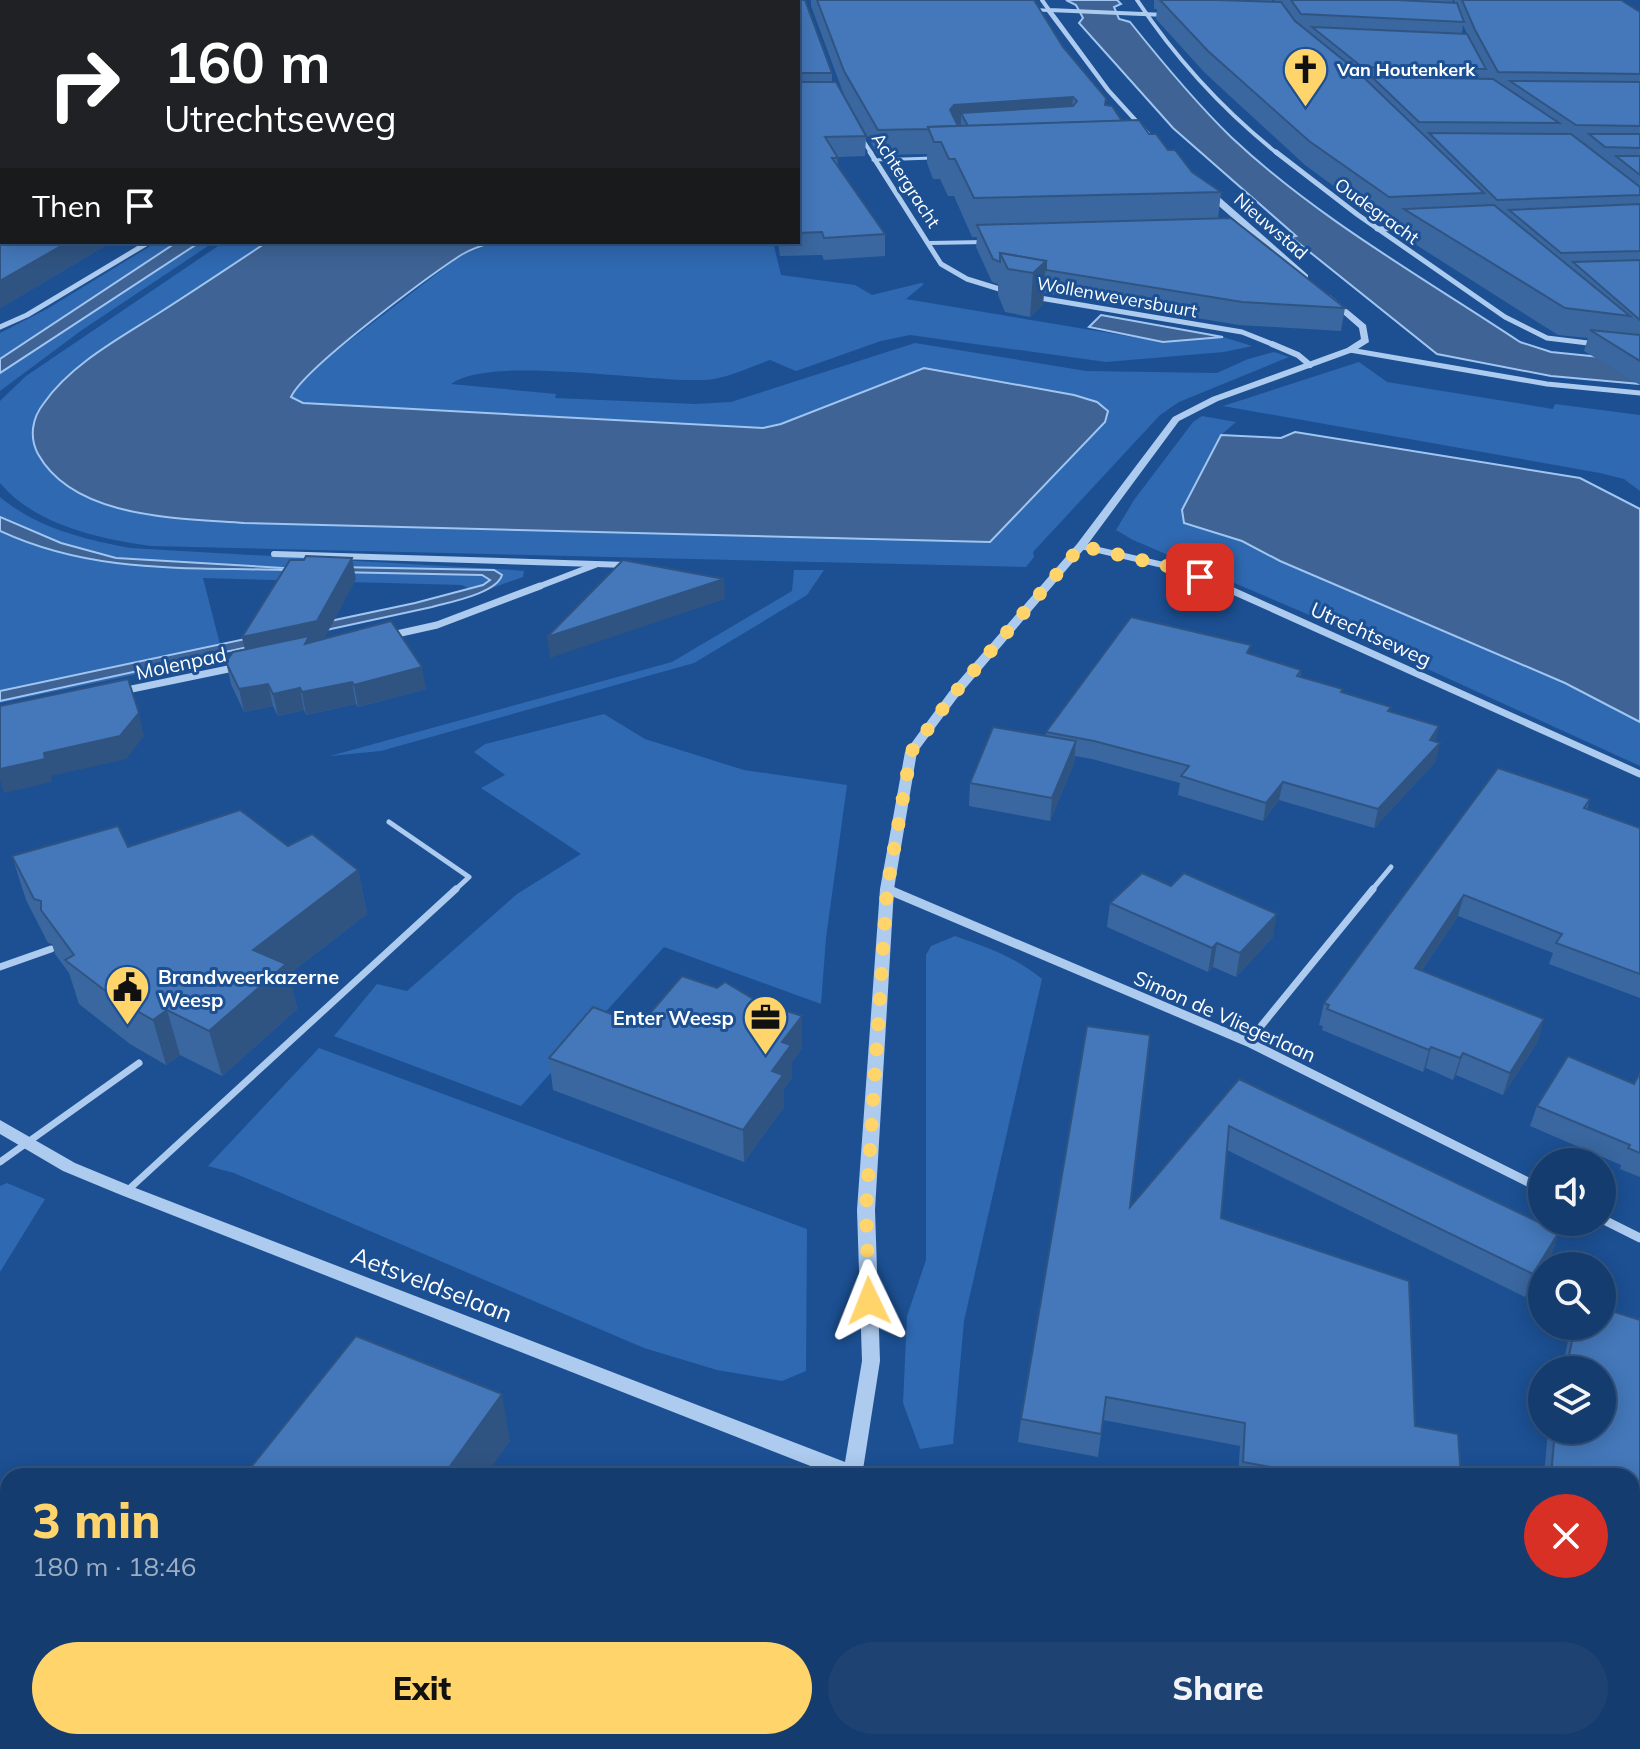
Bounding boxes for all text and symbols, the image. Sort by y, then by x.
text: 160 m [164,27,331,97]
icon: right [32,32,136,136]
church icon: Van Houtenkerk [1282,45,1330,108]
place label: Van Houtenkerk [1336,58,1476,81]
text: Utrechtseweg [164,96,396,141]
street label: Achtergracht [867,128,945,232]
street label: Oudegracht [1330,173,1424,249]
icon: arrive [118,184,162,228]
text: Then [32,187,102,225]
street label: Nieuwstad [1229,188,1313,264]
street label: Wollenweversbuurt [1035,272,1199,322]
pin [1166,543,1234,611]
icon: arrive [1178,555,1222,599]
street label: Utrechtseweg [1307,596,1435,672]
street label: Molenpad [133,641,229,685]
public building icon: Brandweerkazerne Weesp [103,964,151,1027]
place label: Brandweerkazerne Weesp [158,964,339,1012]
street label: Simon de Vliegerlaan [1130,965,1320,1067]
office icon: Enter Weesp [741,993,789,1056]
place label: Enter Weesp [613,1005,734,1030]
map controls [1528,1148,1616,1444]
button: sound [1528,1148,1616,1236]
street label: Aetsveldselaan [347,1240,517,1328]
button: search [1528,1252,1616,1340]
position arrow [827,1259,911,1343]
button: layers [1528,1356,1616,1444]
text: 3 min [32,1490,161,1550]
button: close [1524,1494,1608,1578]
text: 180 m · 18:46 [32,1550,196,1583]
button: Exit [32,1642,812,1734]
button: Share [828,1642,1608,1734]

